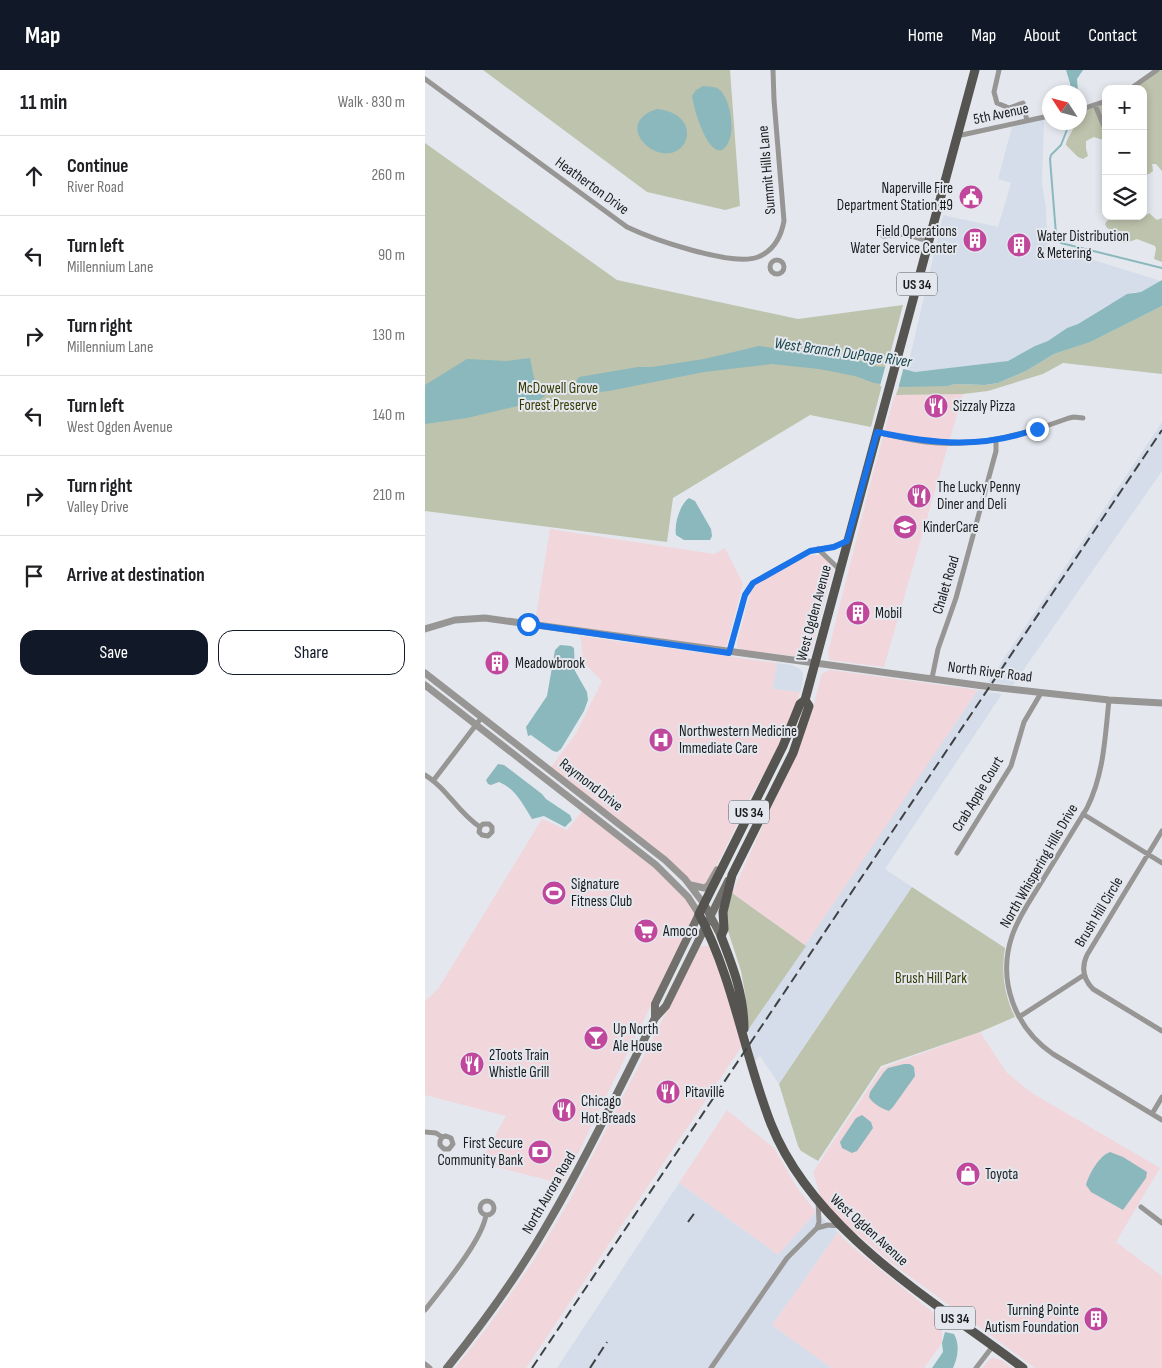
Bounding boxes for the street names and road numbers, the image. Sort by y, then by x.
street label: 5th Avenue [972,99,1030,129]
street label: Summit Hills Lane [754,125,780,215]
street label: Heatherton Drive [551,153,633,219]
road number: US 34 [897,272,937,295]
street label: Chalet Road [928,553,964,617]
street label: West Ogden Avenue [792,563,836,663]
street label: North River Road [947,657,1033,687]
street label: Crab Apple Court [948,752,1008,835]
street label: Raymond Drive [555,754,627,816]
road number: US 34 [729,800,769,824]
street label: North Whispering Hills Drive [996,801,1082,931]
street label: Brush Hill Circle [1071,873,1127,951]
street label: North Aurora Road [518,1148,580,1238]
street label: West Ogden Avenue [826,1190,912,1270]
road number: US 34 [935,1306,975,1330]

